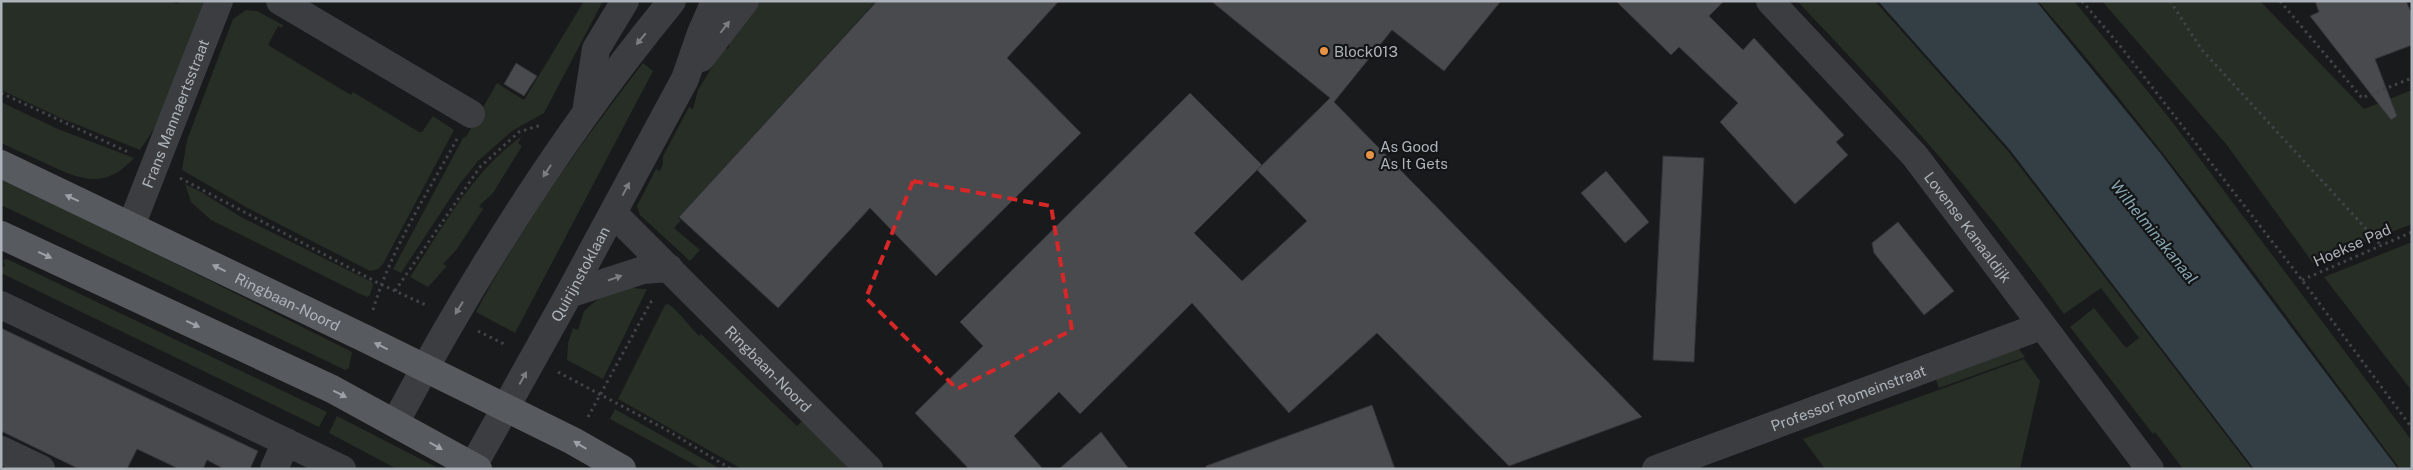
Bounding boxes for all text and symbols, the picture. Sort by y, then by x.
one-way arrow [720,21,731,34]
one-way arrow [636,32,647,45]
street label: Frans Mannaertsstraat [138,36,212,190]
place label: Block013 [1334,43,1398,60]
marker: Block013 [1318,45,1330,57]
place label: As Good As It Gets [1380,138,1448,172]
marker: As Good As It Gets [1364,149,1376,161]
one-way arrow [542,164,552,178]
street label: Lovense Kanaaldijk [1921,168,2015,286]
water label: Wilhelminakanaal [2106,176,2202,288]
one-way arrow [622,182,630,196]
one-way arrow [65,194,79,202]
street label: Hoekse Pad [2311,220,2393,270]
street label: Quirijnstoklaan [547,223,613,324]
one-way arrow [38,252,52,260]
one-way arrow [211,264,226,272]
street label: Ringbaan-Noord [232,269,343,334]
one-way arrow [608,273,623,281]
one-way arrow [454,301,463,314]
one-way arrow [186,321,200,329]
street label: Ringbaan-Noord [722,322,815,415]
one-way arrow [374,342,388,350]
street label: Professor Romeinstraat [1768,361,1928,434]
one-way arrow [518,371,527,384]
one-way arrow [333,389,346,398]
one-way arrow [573,440,586,449]
one-way arrow [429,442,444,450]

